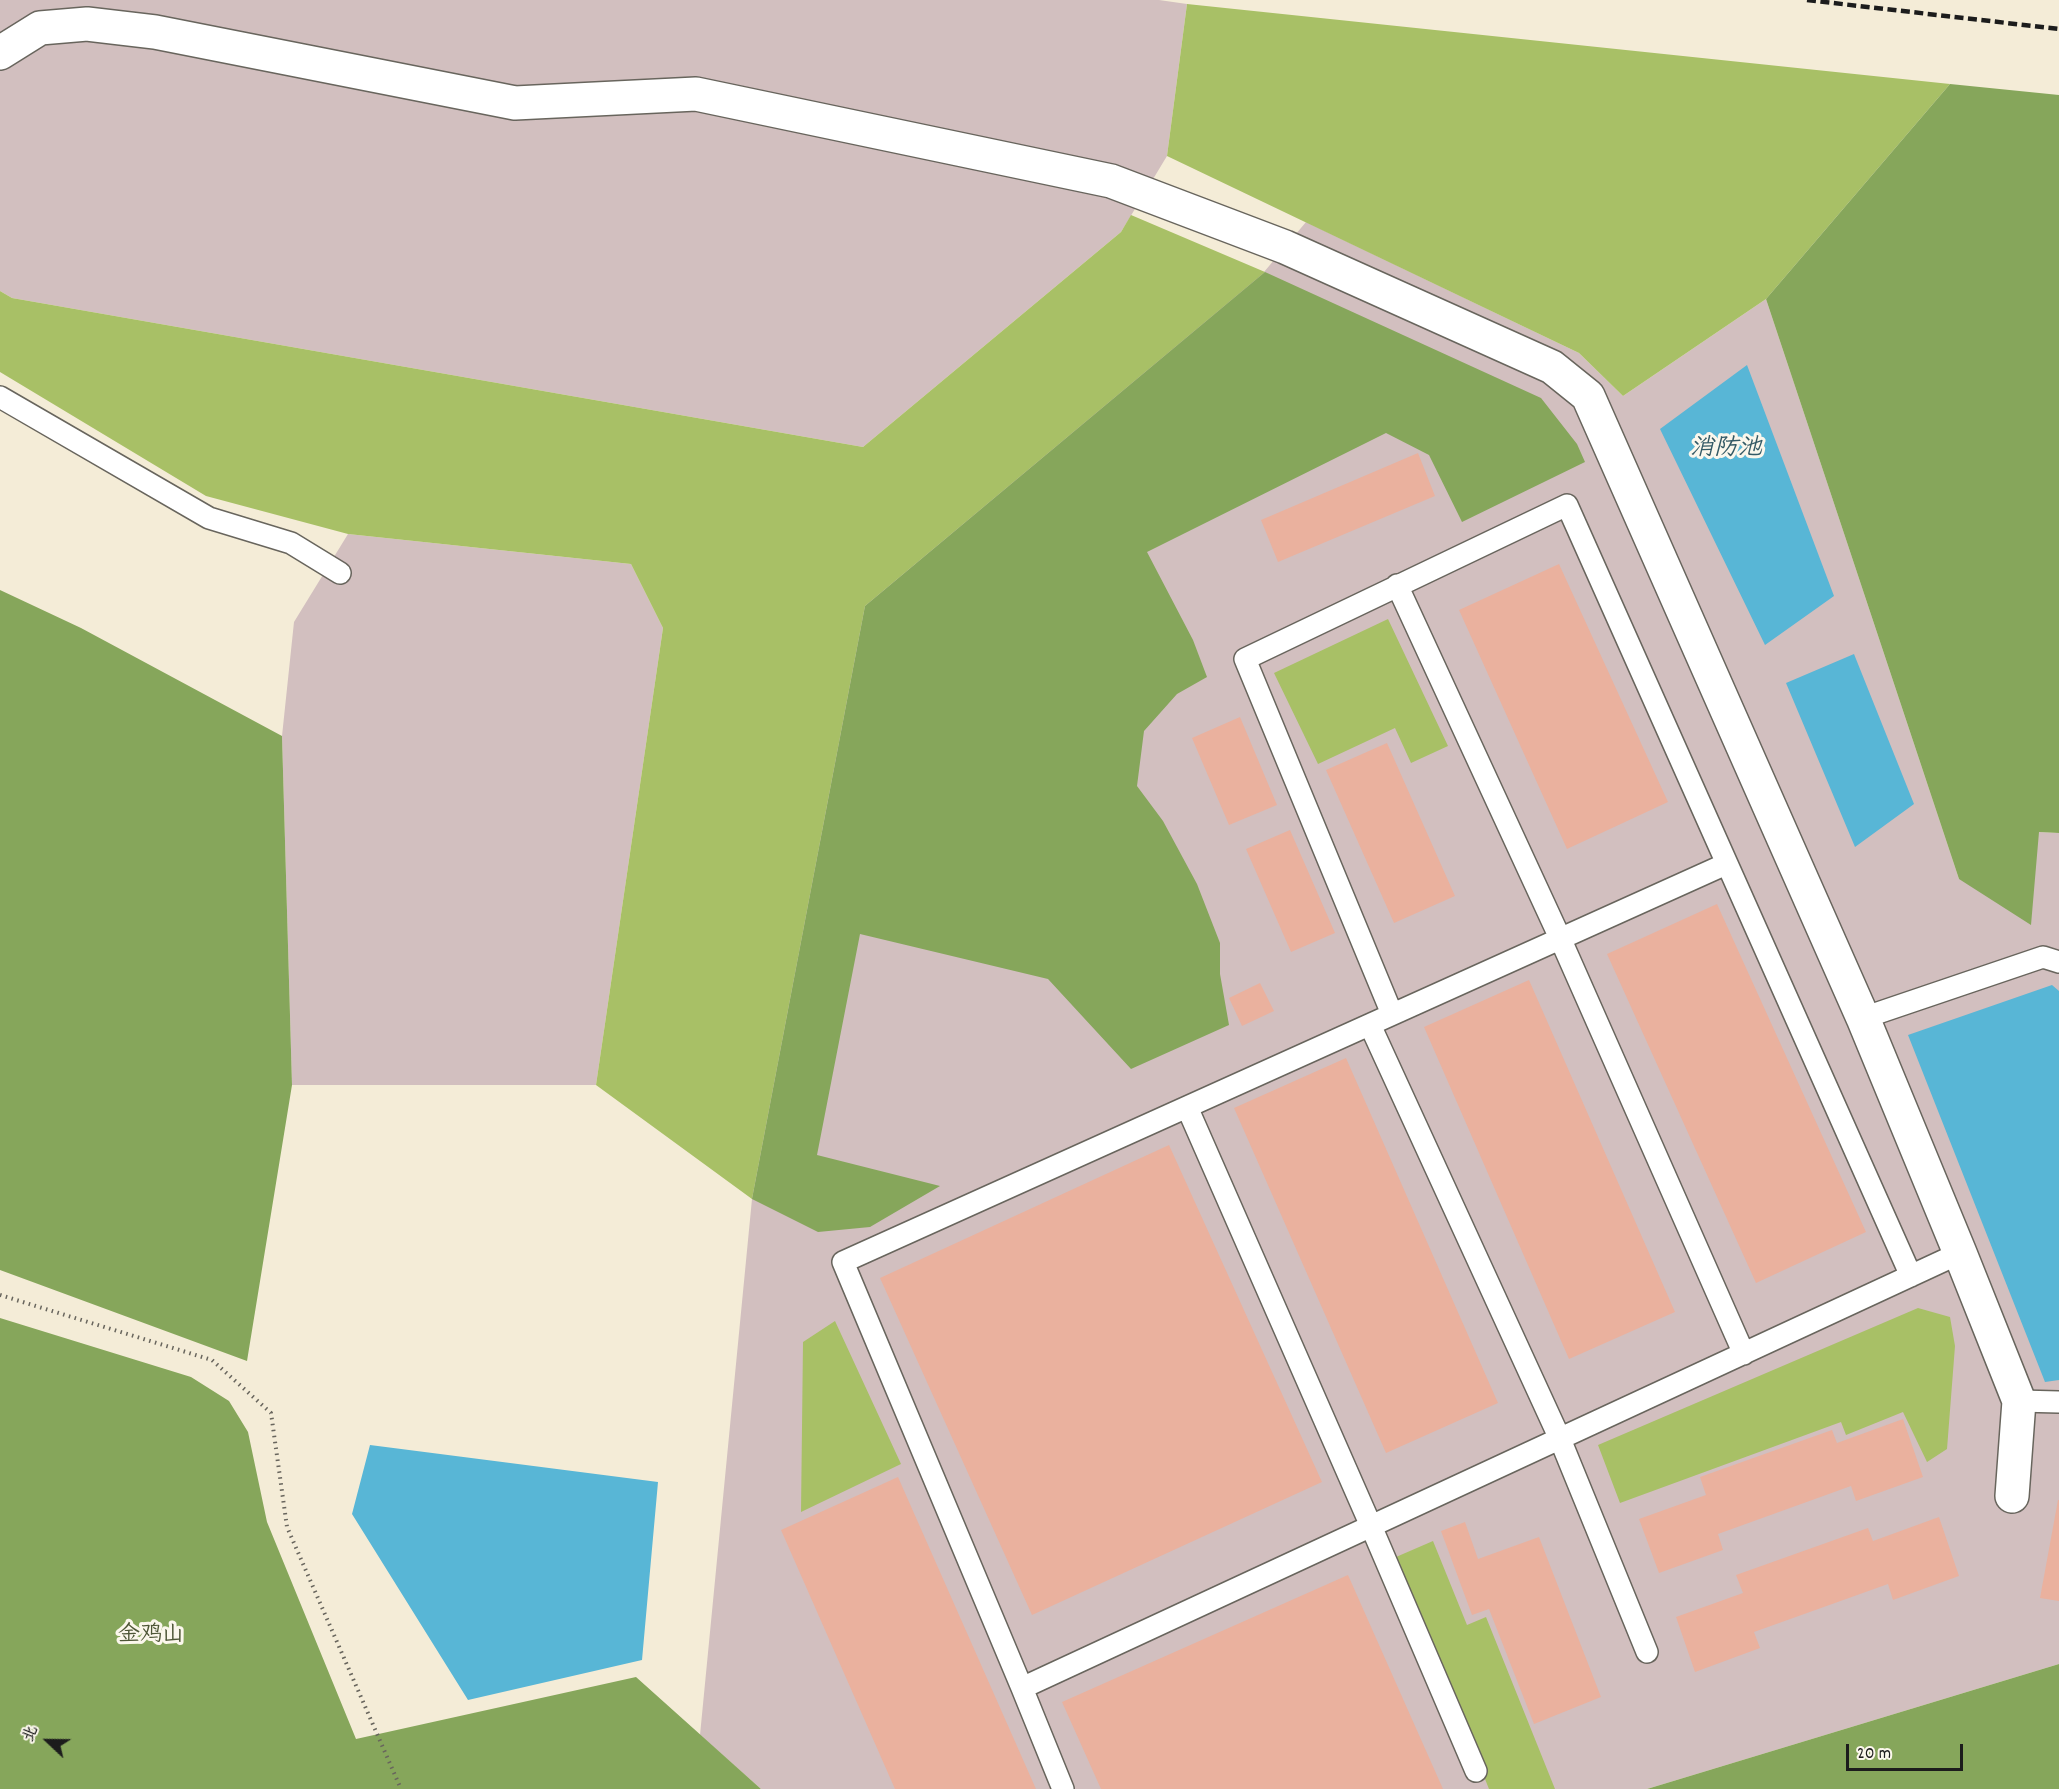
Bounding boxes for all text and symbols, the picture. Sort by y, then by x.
water label: 消防池 [1690,437,1762,465]
park label: 金鸡山 [118,1624,184,1650]
north arrow [18,1711,78,1771]
text: 北 [17,1722,45,1746]
scale bar [1849,1732,1966,1770]
text: 20 m [1857,1742,1891,1767]

